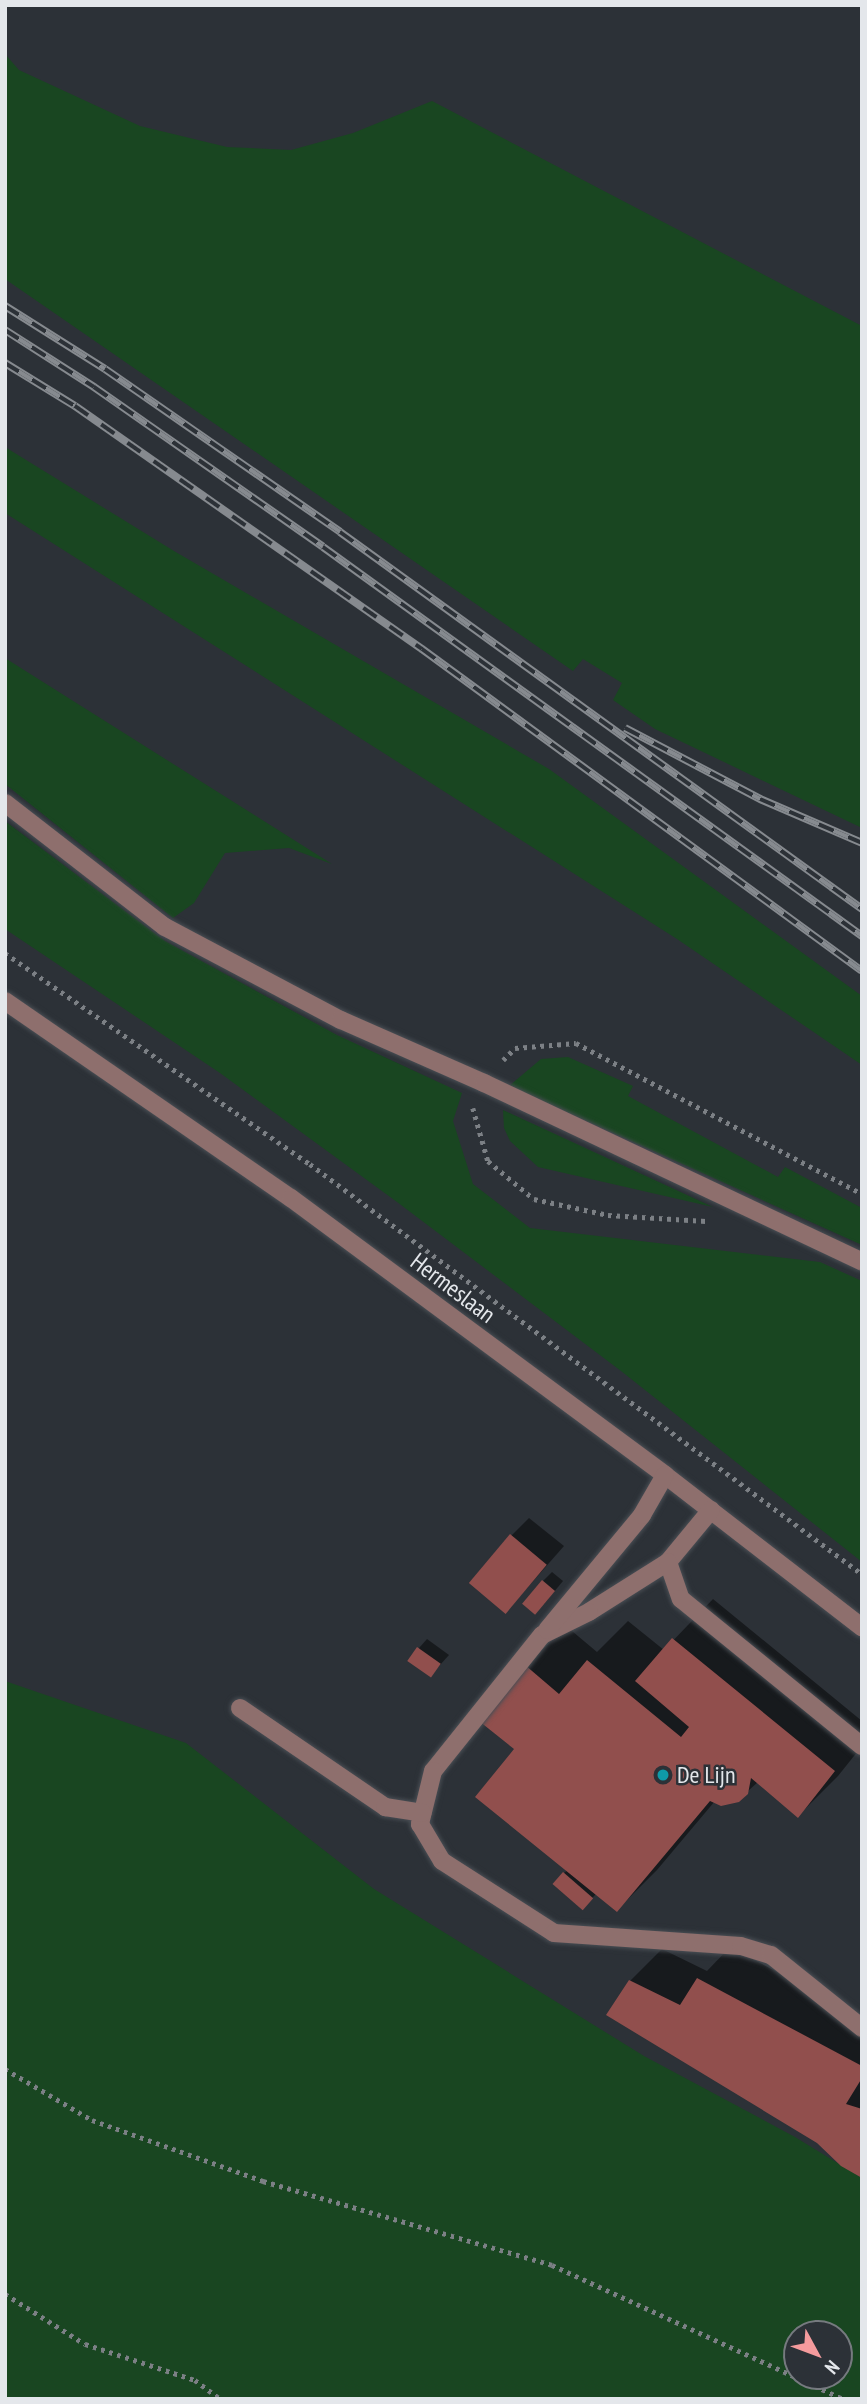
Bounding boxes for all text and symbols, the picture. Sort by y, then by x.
street label: Hermeslaan [405,1247,501,1329]
place label: De Lijn [677,1761,735,1789]
marker: De Lijn [655,1767,671,1783]
north arrow [783,2320,853,2390]
text: N [820,2356,845,2379]

